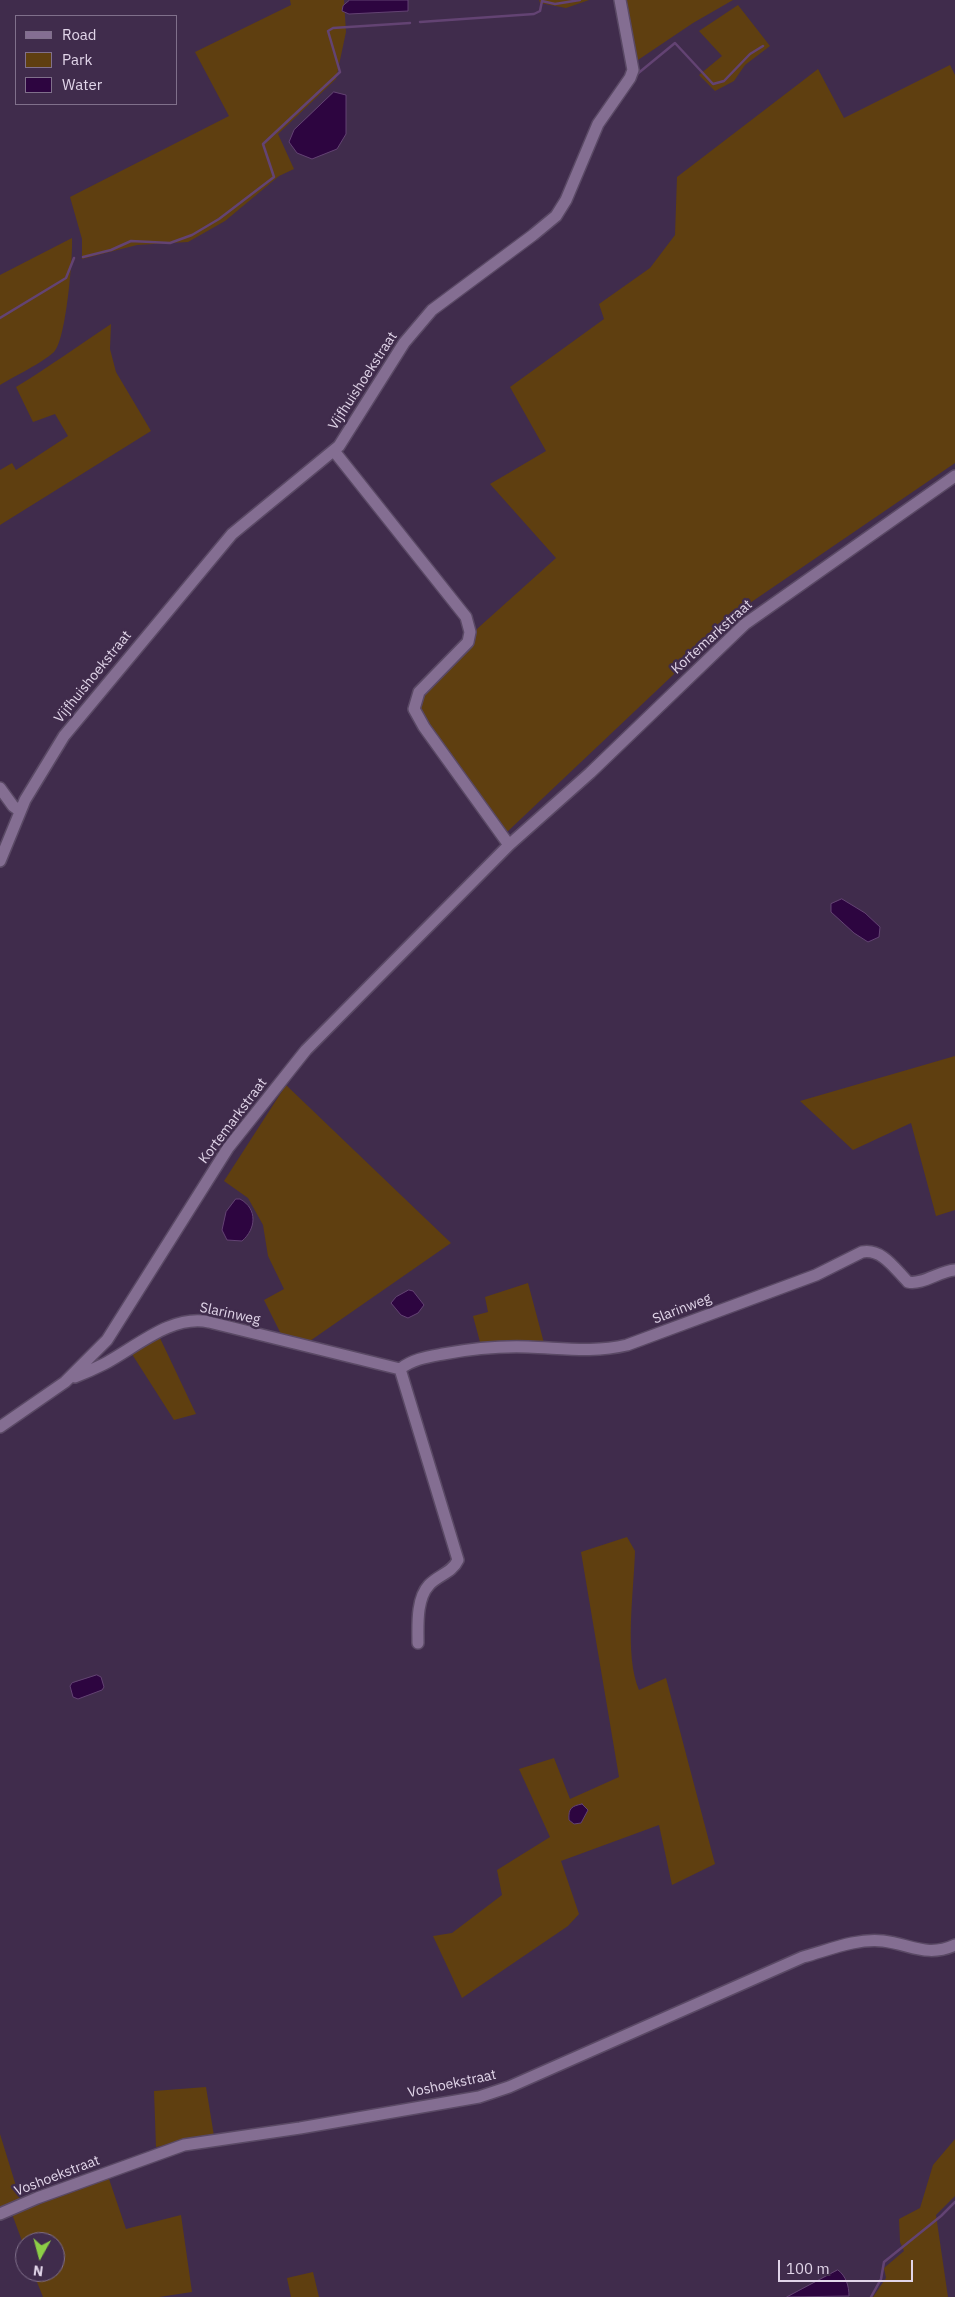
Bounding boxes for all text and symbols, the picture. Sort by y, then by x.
legend [15,15,178,105]
text: Road [62,25,97,44]
text: Park [62,50,92,69]
text: Water [62,75,102,94]
street label: Vijfhuishoekstraat [325,329,401,433]
street label: Kortemarkstraat [668,596,756,678]
street label: Vijfhuishoekstraat [51,628,135,726]
street label: Kortemarkstraat [195,1075,271,1167]
street label: Slarinweg [650,1290,714,1328]
street label: Slarinweg [198,1299,262,1329]
street label: Voshoekstraat [406,2066,498,2102]
street label: Voshoekstraat [12,2152,102,2200]
north arrow [15,2232,65,2282]
scale bar [780,2250,915,2282]
text: 100 m [786,2259,830,2278]
text: N [32,2261,44,2280]

